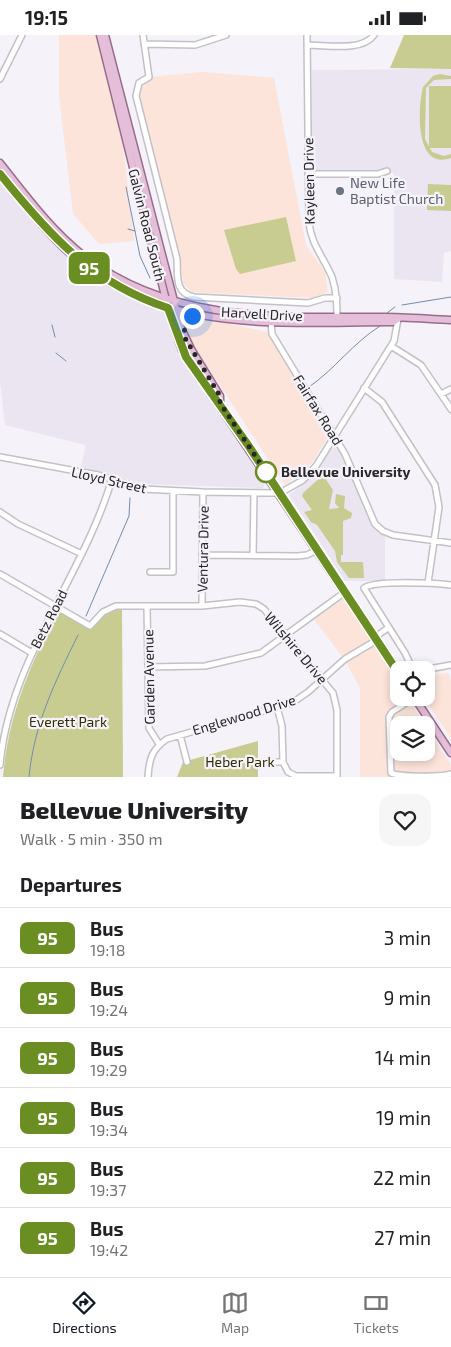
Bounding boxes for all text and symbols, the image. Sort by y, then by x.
text: 19:15 [25,6,68,29]
street label: Kayleen Drive [299,137,318,225]
street label: Galvin Road South [125,167,170,283]
place label: New Life Baptist Church [350,174,443,207]
marker: New Life Baptist Church [334,185,346,197]
line badge: 95 [66,252,112,284]
text: 95 [79,257,99,279]
street label: Harvell Drive [221,303,303,324]
your location [180,304,205,329]
street label: Fairfax Road [290,371,347,448]
marker: Bellevue University [255,461,277,483]
street label: Lloyd Street [70,463,148,496]
place label: Bellevue University [281,463,411,480]
street label: Ventura Drive [193,506,212,592]
street label: Betz Road [26,586,71,651]
street label: Wilshire Drive [261,608,331,687]
street label: Garden Avenue [139,629,158,725]
map controls [390,661,435,761]
button: locate [390,661,435,706]
street label: Englewood Drive [190,691,298,738]
park label: Everett Park [29,713,107,730]
button: layers [390,716,435,761]
park label: Heber Park [205,753,275,770]
button: heart [379,794,431,846]
text: Bellevue University [20,795,248,824]
text: Walk · 5 min · 350 m [20,829,162,848]
text: Departures [20,873,122,896]
text: Bus [90,917,124,940]
text: 3 min [384,926,431,949]
text: 95 [37,927,58,949]
text: 19:18 [90,940,125,959]
text: Bus [90,977,124,1000]
text: 9 min [383,986,431,1009]
text: 95 [37,987,58,1009]
text: 19:24 [90,1000,128,1019]
text: Bus [90,1037,124,1060]
text: 14 min [375,1046,431,1069]
text: 95 [37,1047,58,1069]
text: 19:29 [90,1060,127,1079]
text: Bus [90,1097,124,1120]
text: 19 min [376,1106,431,1129]
text: 95 [37,1107,58,1129]
text: 19:34 [90,1120,128,1139]
text: Bus [90,1157,124,1180]
text: 22 min [373,1166,431,1189]
text: 95 [37,1167,58,1189]
text: 19:37 [90,1180,126,1199]
text: Bus [90,1217,124,1240]
text: 27 min [374,1226,431,1249]
text: 95 [37,1227,58,1249]
text: 19:42 [90,1240,128,1259]
tab: Directions [52,1289,117,1336]
tab: Map [221,1289,249,1336]
tab: Tickets [353,1289,399,1336]

